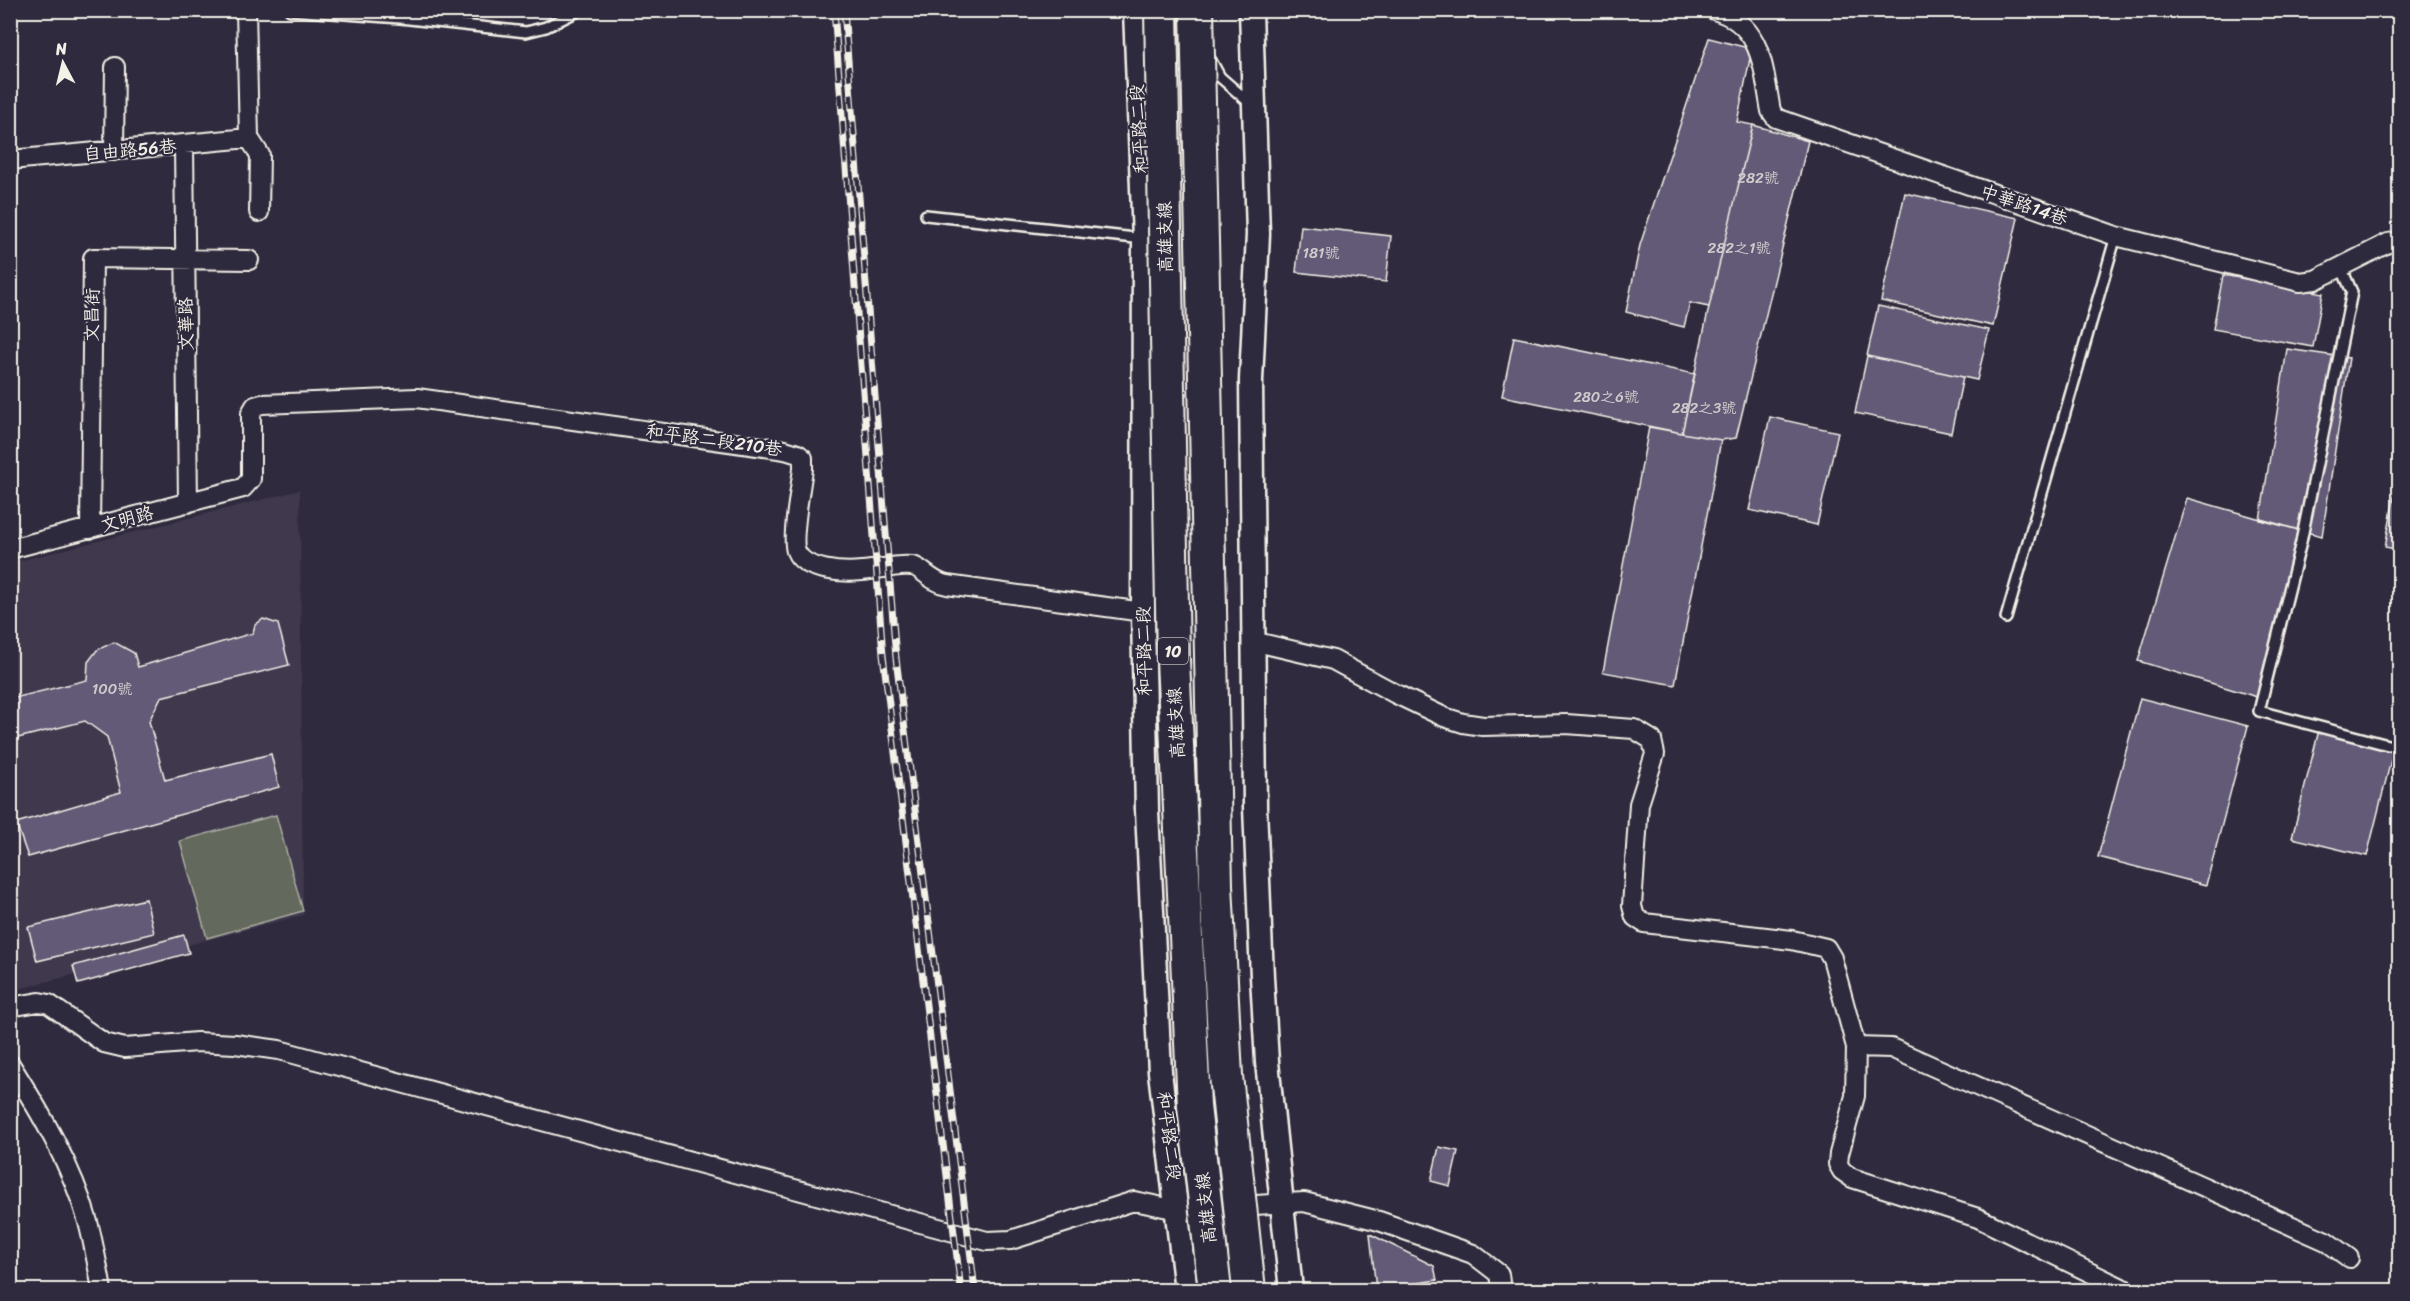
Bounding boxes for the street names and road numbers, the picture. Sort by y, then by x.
street label: 和平路二段 [1121,83,1157,175]
street label: 自由路56巷 [82,130,178,170]
street label: 中華路14巷 [1976,175,2072,235]
street label: 高雄支線 [1148,201,1182,273]
street label: 文昌街 [76,288,108,342]
street label: 文華路 [170,297,202,351]
street label: 和平路二段210巷 [644,415,784,465]
street label: 文明路 [97,497,157,541]
street label: 和平路二段 [1127,606,1161,696]
road number: 10 [1158,638,1188,664]
street label: 高雄支線 [1158,686,1194,760]
street label: 和平路二段 [1148,1089,1190,1183]
street label: 高雄支線 [1186,1171,1226,1245]

